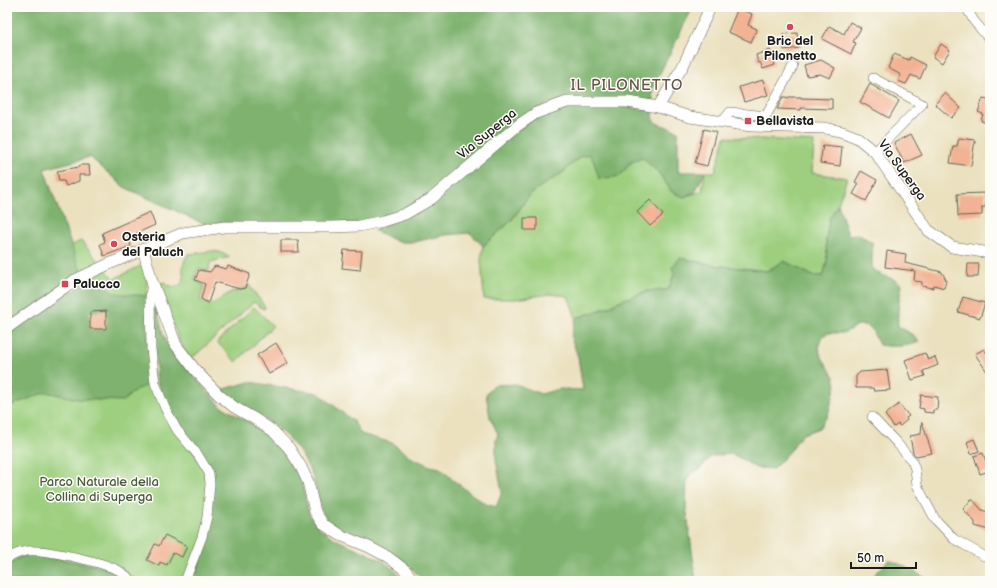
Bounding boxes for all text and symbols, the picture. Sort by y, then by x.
marker: Bric del Pilonetto [785,22,795,32]
place label: Bric del Pilonetto [764,33,816,64]
district label: IL PILONETTO [571,76,683,95]
street label: Via Superga [454,105,520,163]
place label: Bellavista [756,113,814,129]
marker: Bellavista [743,116,753,126]
street label: Via Superga [875,136,929,204]
place label: Osteria del Paluch [122,229,184,260]
marker: Osteria del Paluch [109,239,119,249]
place label: Palucco [73,276,120,292]
marker: Palucco [60,279,70,289]
park label: Parco Naturale della Collina di Superga [39,474,159,505]
scale bar [851,544,916,570]
text: 50 m [857,551,884,566]

